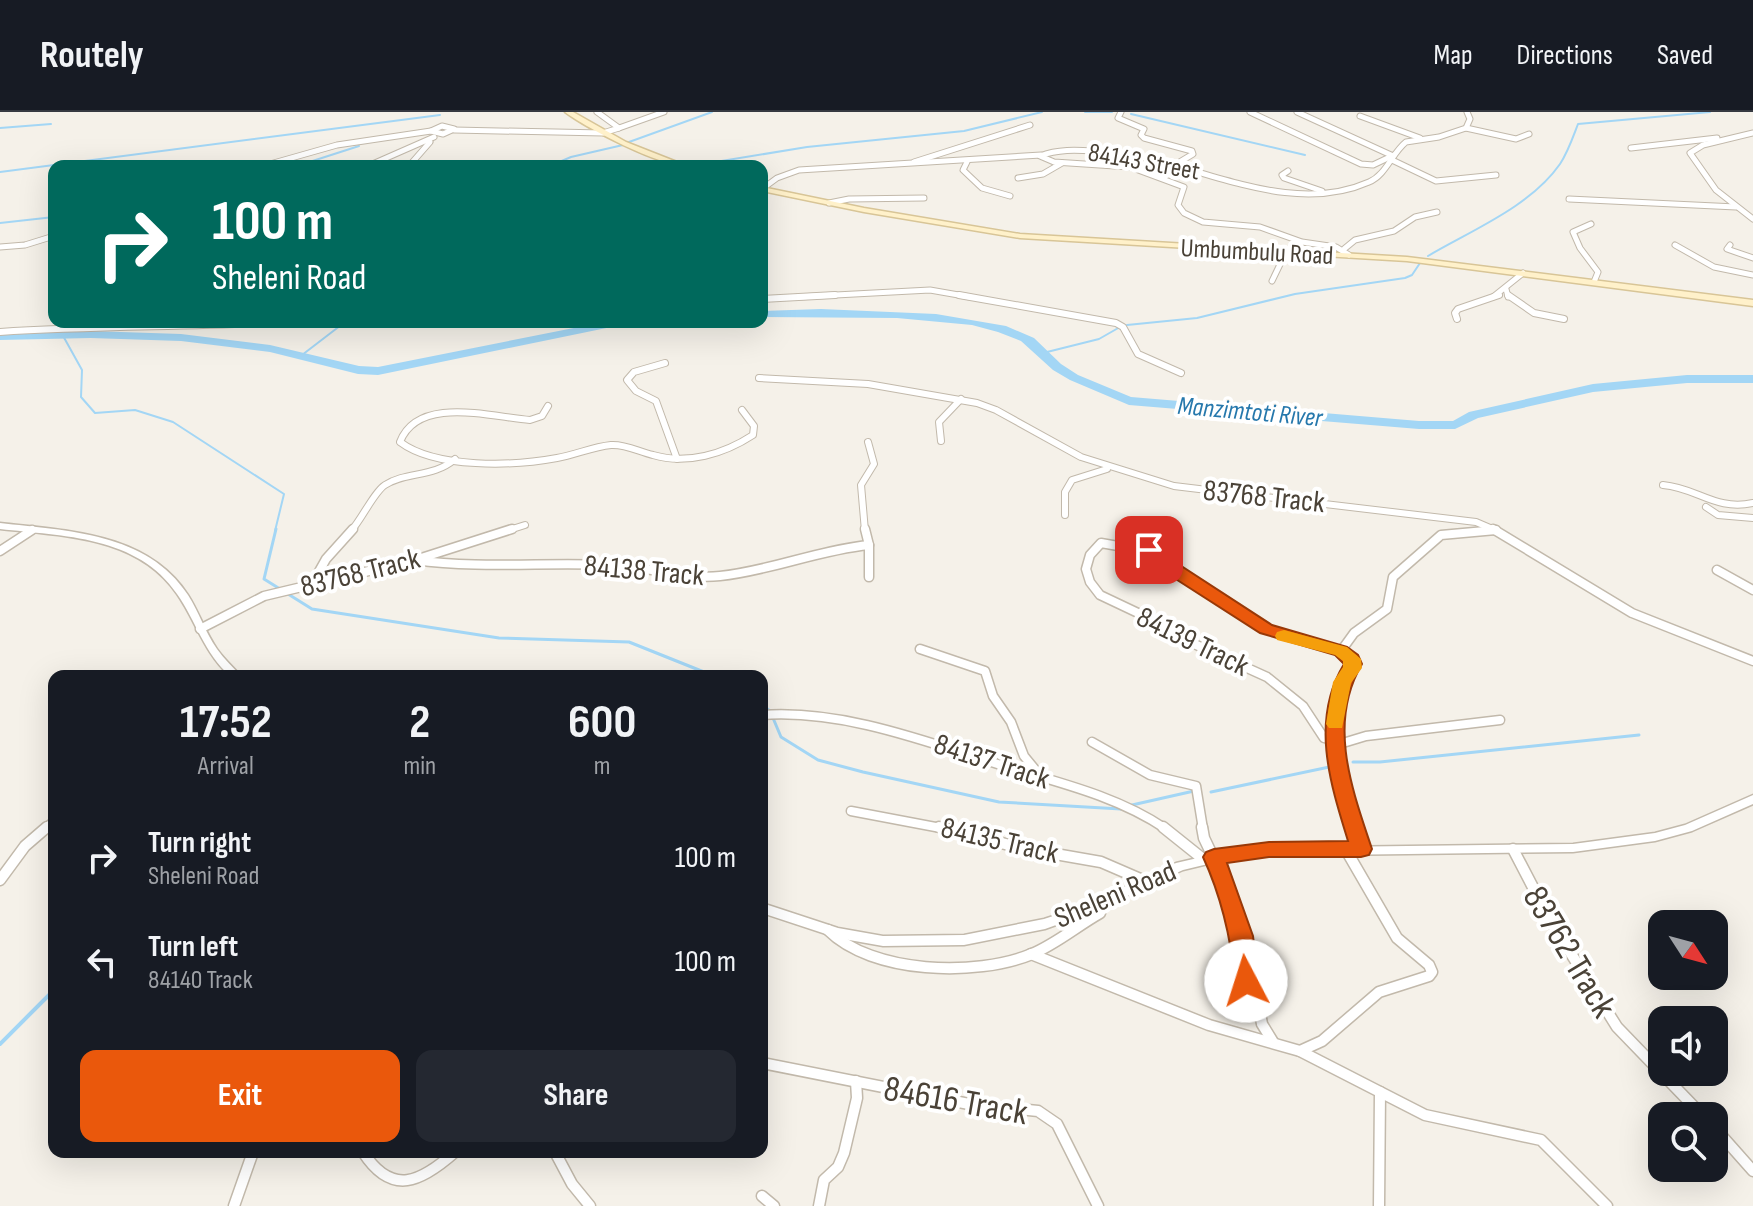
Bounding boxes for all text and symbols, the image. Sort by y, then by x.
text: Routely [40,33,144,78]
text: Map [1434,39,1473,72]
text: Directions [1517,39,1613,72]
text: Saved [1657,39,1713,72]
street label: 84143 Street [1085,137,1202,188]
text: 100 m [212,189,333,256]
icon: right [80,192,184,296]
street label: Umbumbulu Road [1180,233,1334,272]
text: Sheleni Road [212,257,366,300]
water label: Manzimtoti River [1176,391,1325,434]
street label: 83768 Track [1201,473,1327,521]
pin [1115,516,1183,584]
icon: arrive [1127,528,1171,572]
street label: 83768 Track [297,541,424,605]
street label: 84138 Track [582,548,706,594]
street label: 84139 Track [1130,599,1255,685]
text: 17:52 [180,694,272,751]
text: 2 [409,694,430,751]
text: 600 [568,694,636,751]
street label: 84137 Track [929,726,1055,798]
text: Arrival [198,751,254,782]
text: min [404,751,436,782]
text: m [594,751,610,782]
street label: 84135 Track [938,810,1062,872]
text: Turn right [148,825,251,861]
icon: right [80,836,124,880]
text: 100 m [675,840,736,876]
street label: Sheleni Road [1049,853,1182,937]
text: Sheleni Road [148,861,259,892]
street label: 83762 Track [1513,879,1625,1026]
north arrow [1648,910,1728,990]
map controls [1648,910,1728,1182]
text: Turn left [148,929,238,965]
position arrow [1204,939,1288,1023]
icon: left [80,940,124,984]
text: 100 m [675,944,736,980]
text: 84140 Track [148,965,253,996]
button: sound [1648,1006,1728,1086]
button: Exit [80,1050,400,1142]
button: Share [416,1050,736,1142]
street label: 84616 Track [880,1068,1031,1135]
button: search [1648,1102,1728,1182]

